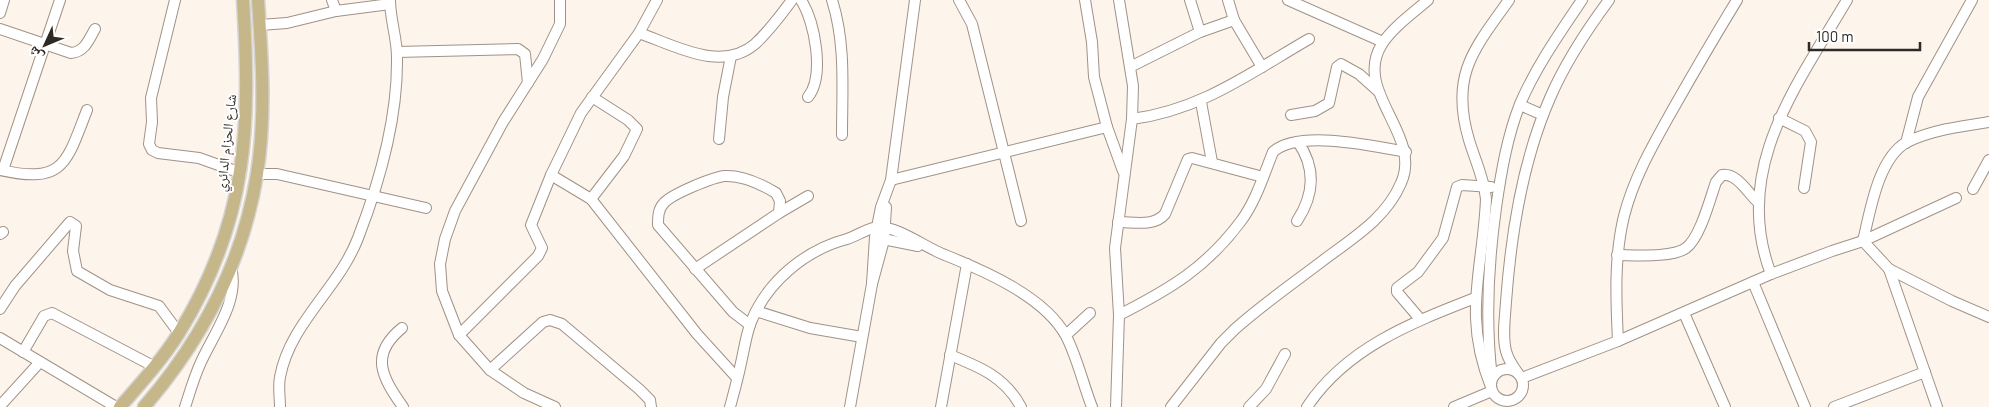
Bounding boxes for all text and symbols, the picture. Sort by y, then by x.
north arrow [20,20,70,70]
scale bar [1809,20,1920,52]
text: 100 m [1816,27,1854,45]
text: ش [24,42,47,66]
street label: شارع الحزام الدائري [212,93,243,193]

